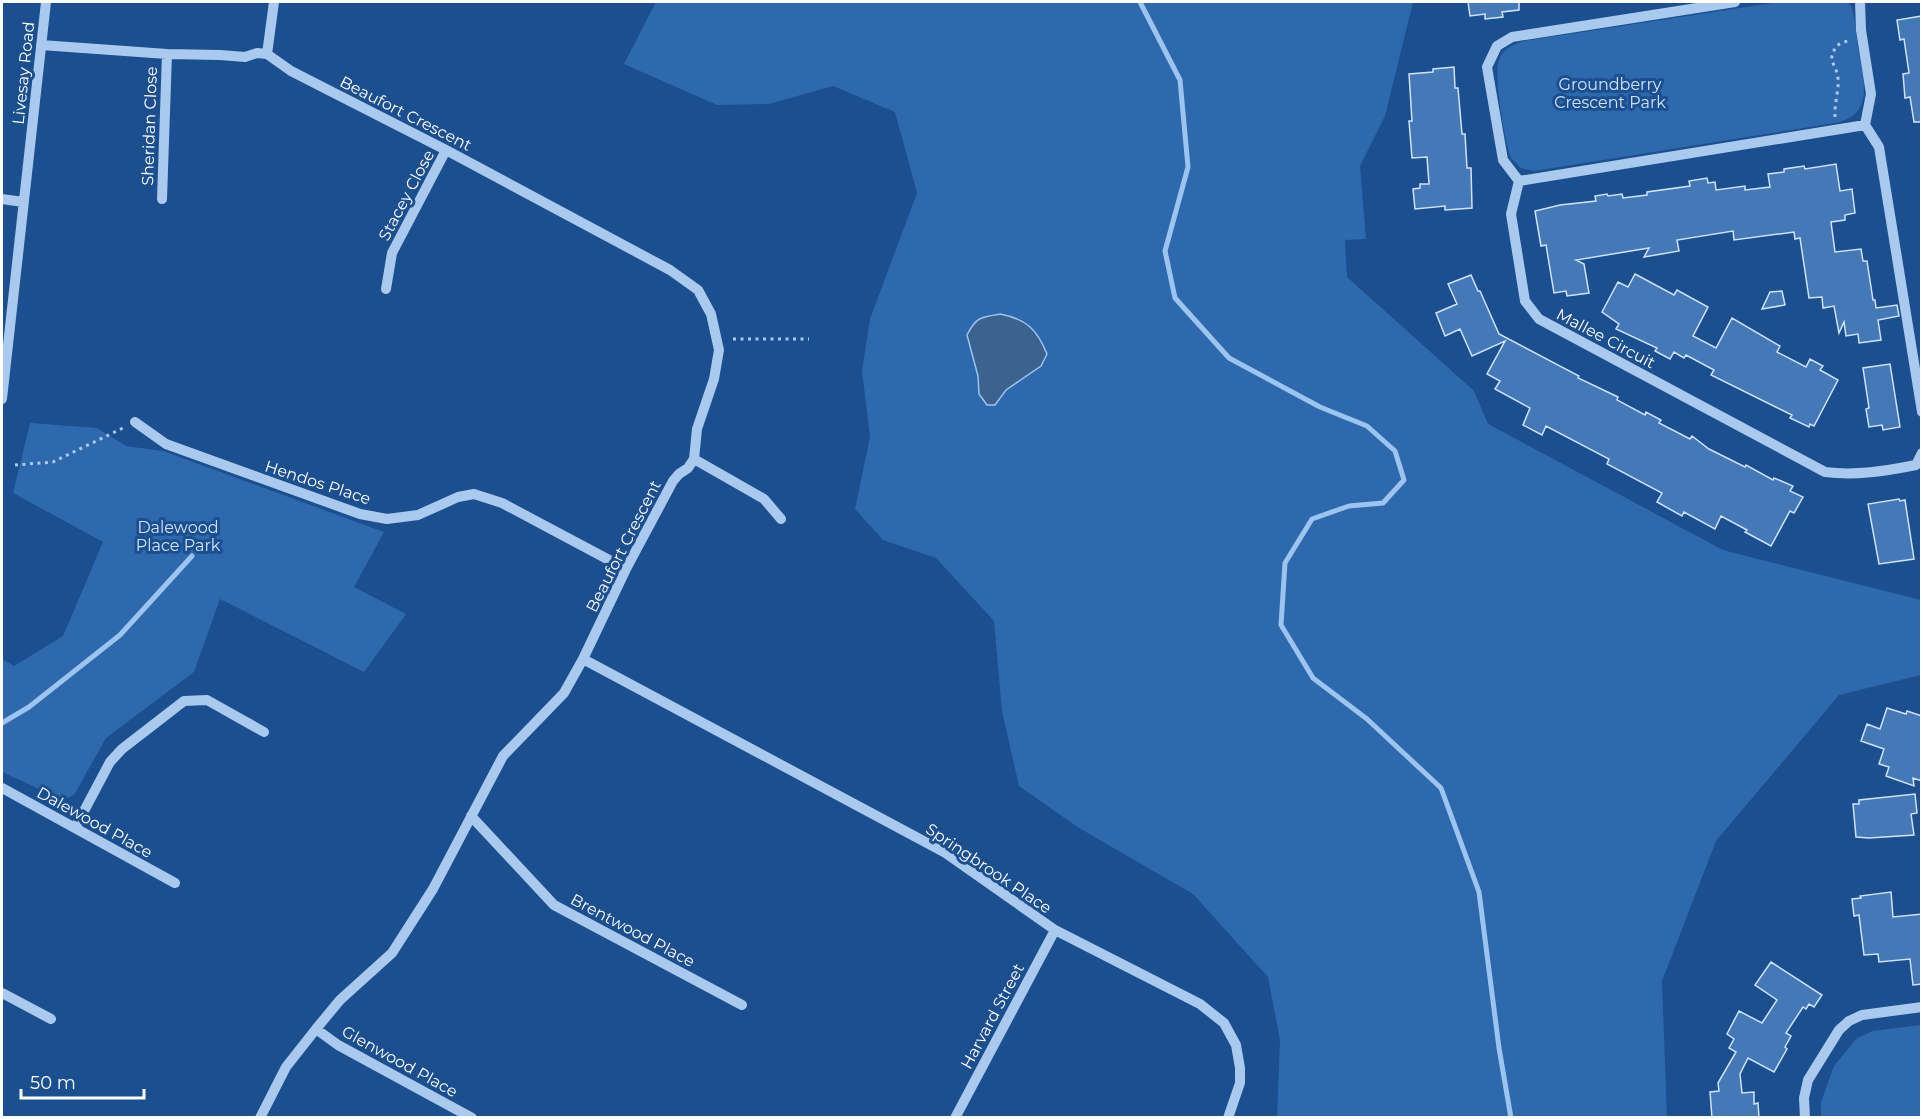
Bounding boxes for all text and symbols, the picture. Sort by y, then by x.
street label: Livesay Road [9,21,38,125]
street label: Sheridan Close [138,66,161,186]
street label: Beaufort Crescent [337,72,475,155]
park label: Groundberry Crescent Park [1554,75,1666,112]
street label: Stacey Close [375,147,438,244]
street label: Mallee Circuit [1553,304,1659,373]
street label: Hendos Place [263,456,373,509]
street label: Beaufort Crescent [582,477,665,615]
park label: Dalewood Place Park [136,518,221,555]
street label: Dalewood Place [34,783,156,862]
street label: Springbrook Place [922,819,1055,918]
street label: Brentwood Place [567,890,698,971]
street label: Harvard Street [957,960,1028,1072]
street label: Glenwood Place [338,1022,461,1101]
scale bar [21,1062,144,1100]
text: 50 m [30,1072,76,1094]

